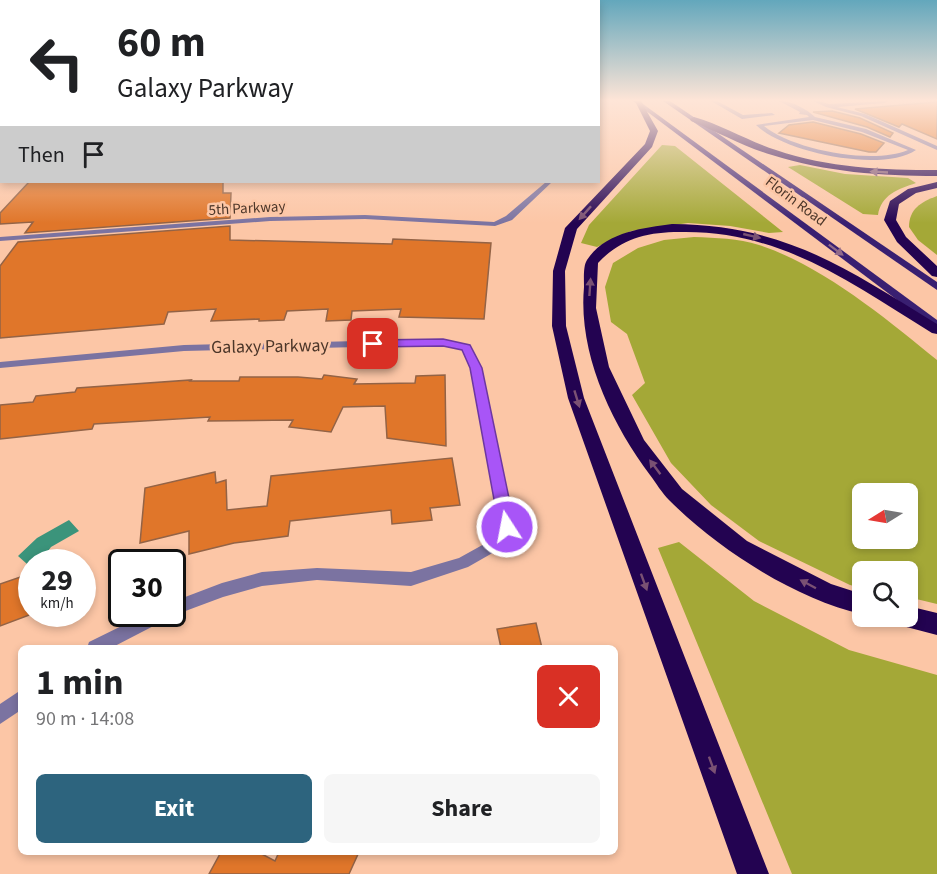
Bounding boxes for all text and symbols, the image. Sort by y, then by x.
text: 60 m [117,13,206,73]
icon: left [18,24,96,102]
text: Galaxy Parkway [117,69,294,108]
icon: arrive [77,138,110,171]
text: Then [18,139,65,171]
one-way arrow [869,167,888,176]
street label: Florin Road [761,171,831,231]
street label: 5th Parkway [208,196,286,221]
one-way arrow [579,205,592,220]
one-way arrow [742,231,761,241]
one-way arrow [827,244,843,256]
one-way arrow [586,278,595,297]
pin [347,318,398,369]
icon: arrive [356,327,389,360]
street label: Galaxy Parkway [211,333,330,360]
one-way arrow [573,390,582,408]
one-way arrow [649,460,661,475]
north arrow [852,483,918,549]
map controls [852,483,918,627]
position arrow [475,495,539,559]
speed limit sign: 30 [108,549,186,627]
text: 29 [41,559,73,602]
button: search [852,561,918,627]
one-way arrow [640,573,650,591]
one-way arrow [799,579,816,589]
text: km/h [40,593,74,614]
text: 1 min [36,657,124,708]
button: close [537,665,600,728]
text: 90 m · 14:08 [36,705,134,733]
one-way arrow [708,756,718,774]
button: Exit [36,774,312,843]
button: Share [324,774,600,843]

